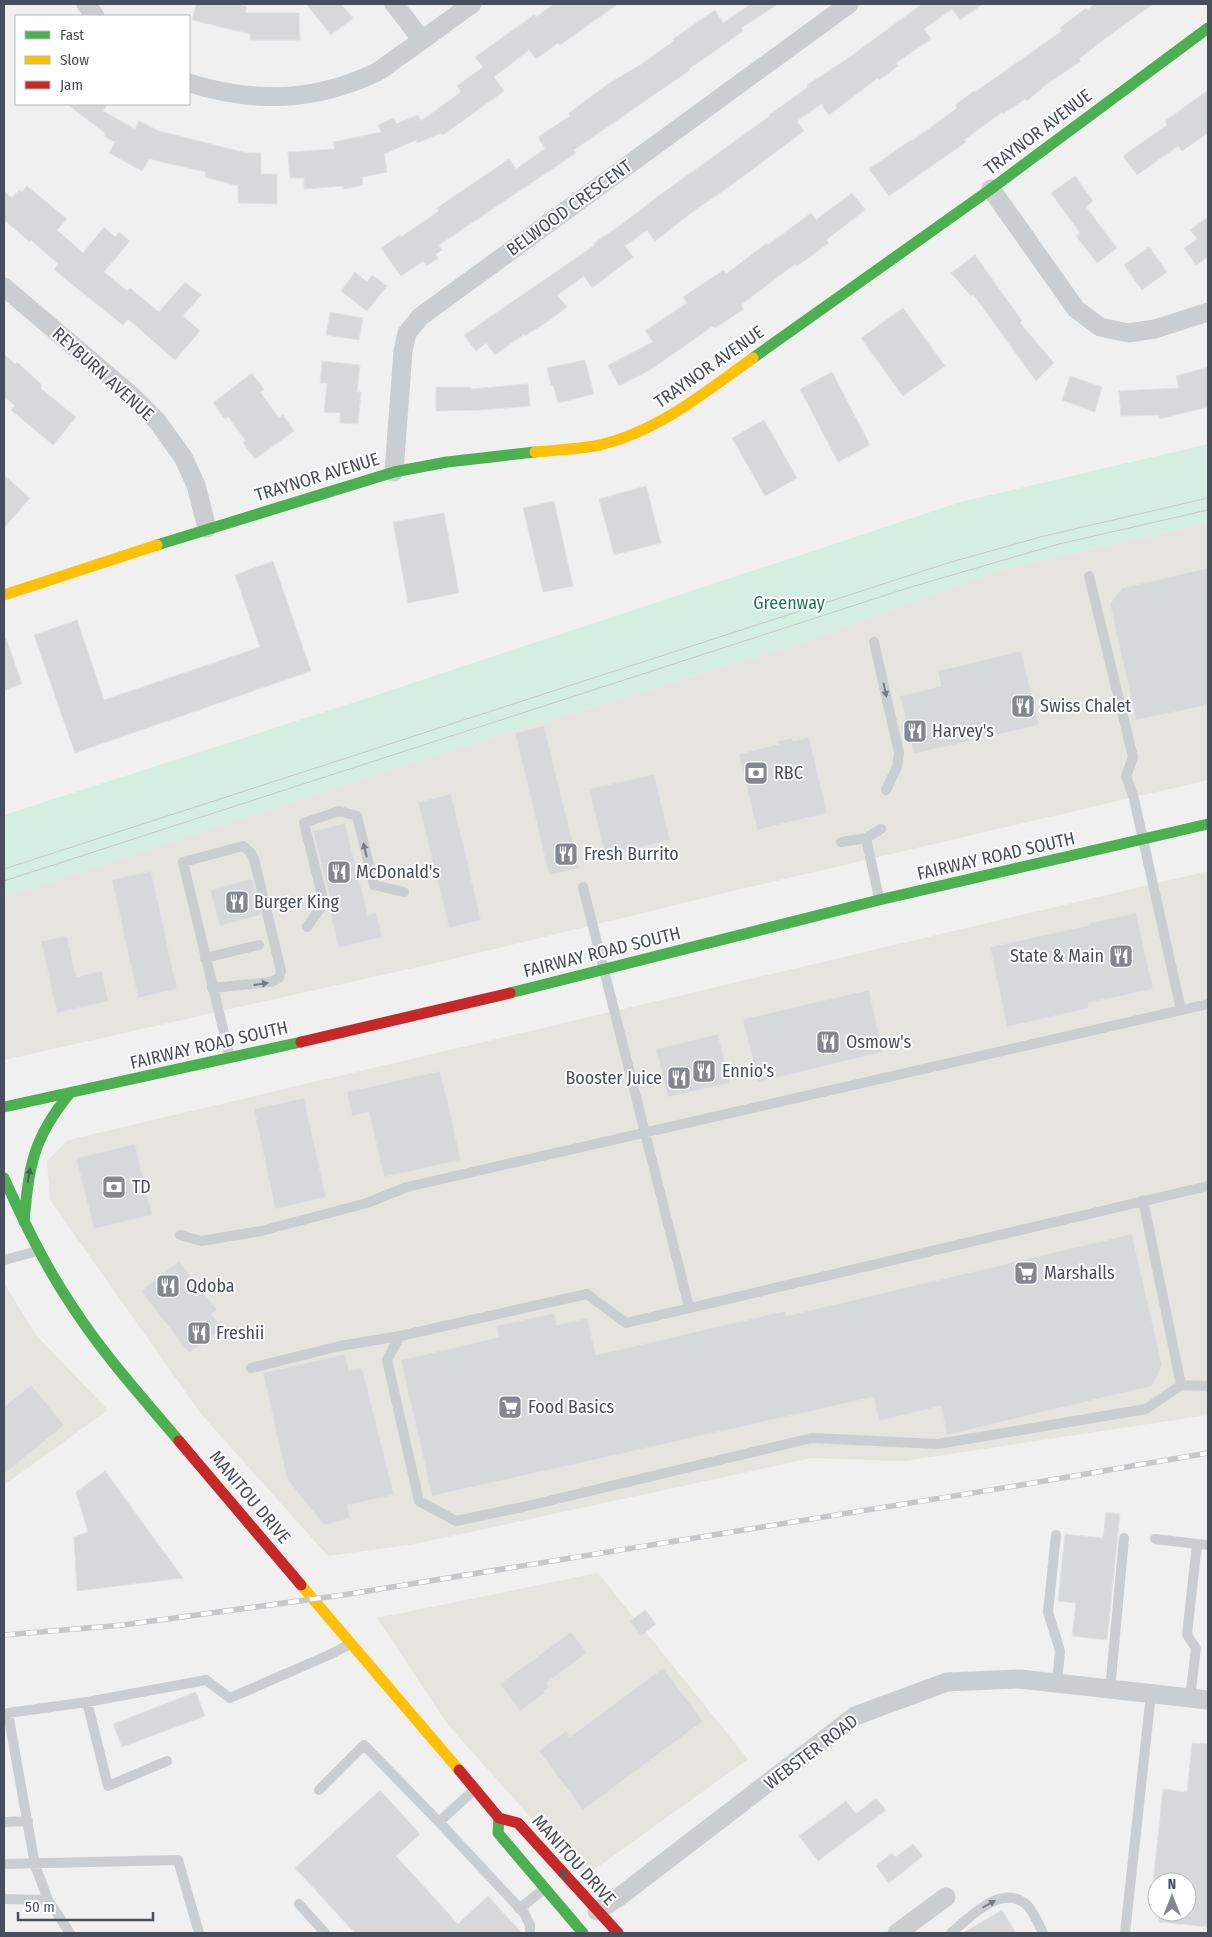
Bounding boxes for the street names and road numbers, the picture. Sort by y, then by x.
street label: TRAYNOR AVENUE [980,84,1096,180]
street label: BELWOOD CRESCENT [502,155,636,261]
street label: TRAYNOR AVENUE [650,321,768,413]
street label: REYBURN AVENUE [48,323,158,425]
street label: TRAYNOR AVENUE [252,448,382,506]
street label: FAIRWAY ROAD SOUTH [915,827,1077,885]
street label: FAIRWAY ROAD SOUTH [521,922,683,982]
street label: FAIRWAY ROAD SOUTH [128,1016,290,1074]
street label: MANITOU DRIVE [205,1446,295,1548]
street label: WEBSTER ROAD [760,1710,862,1794]
street label: MANITOU DRIVE [528,1810,620,1910]

